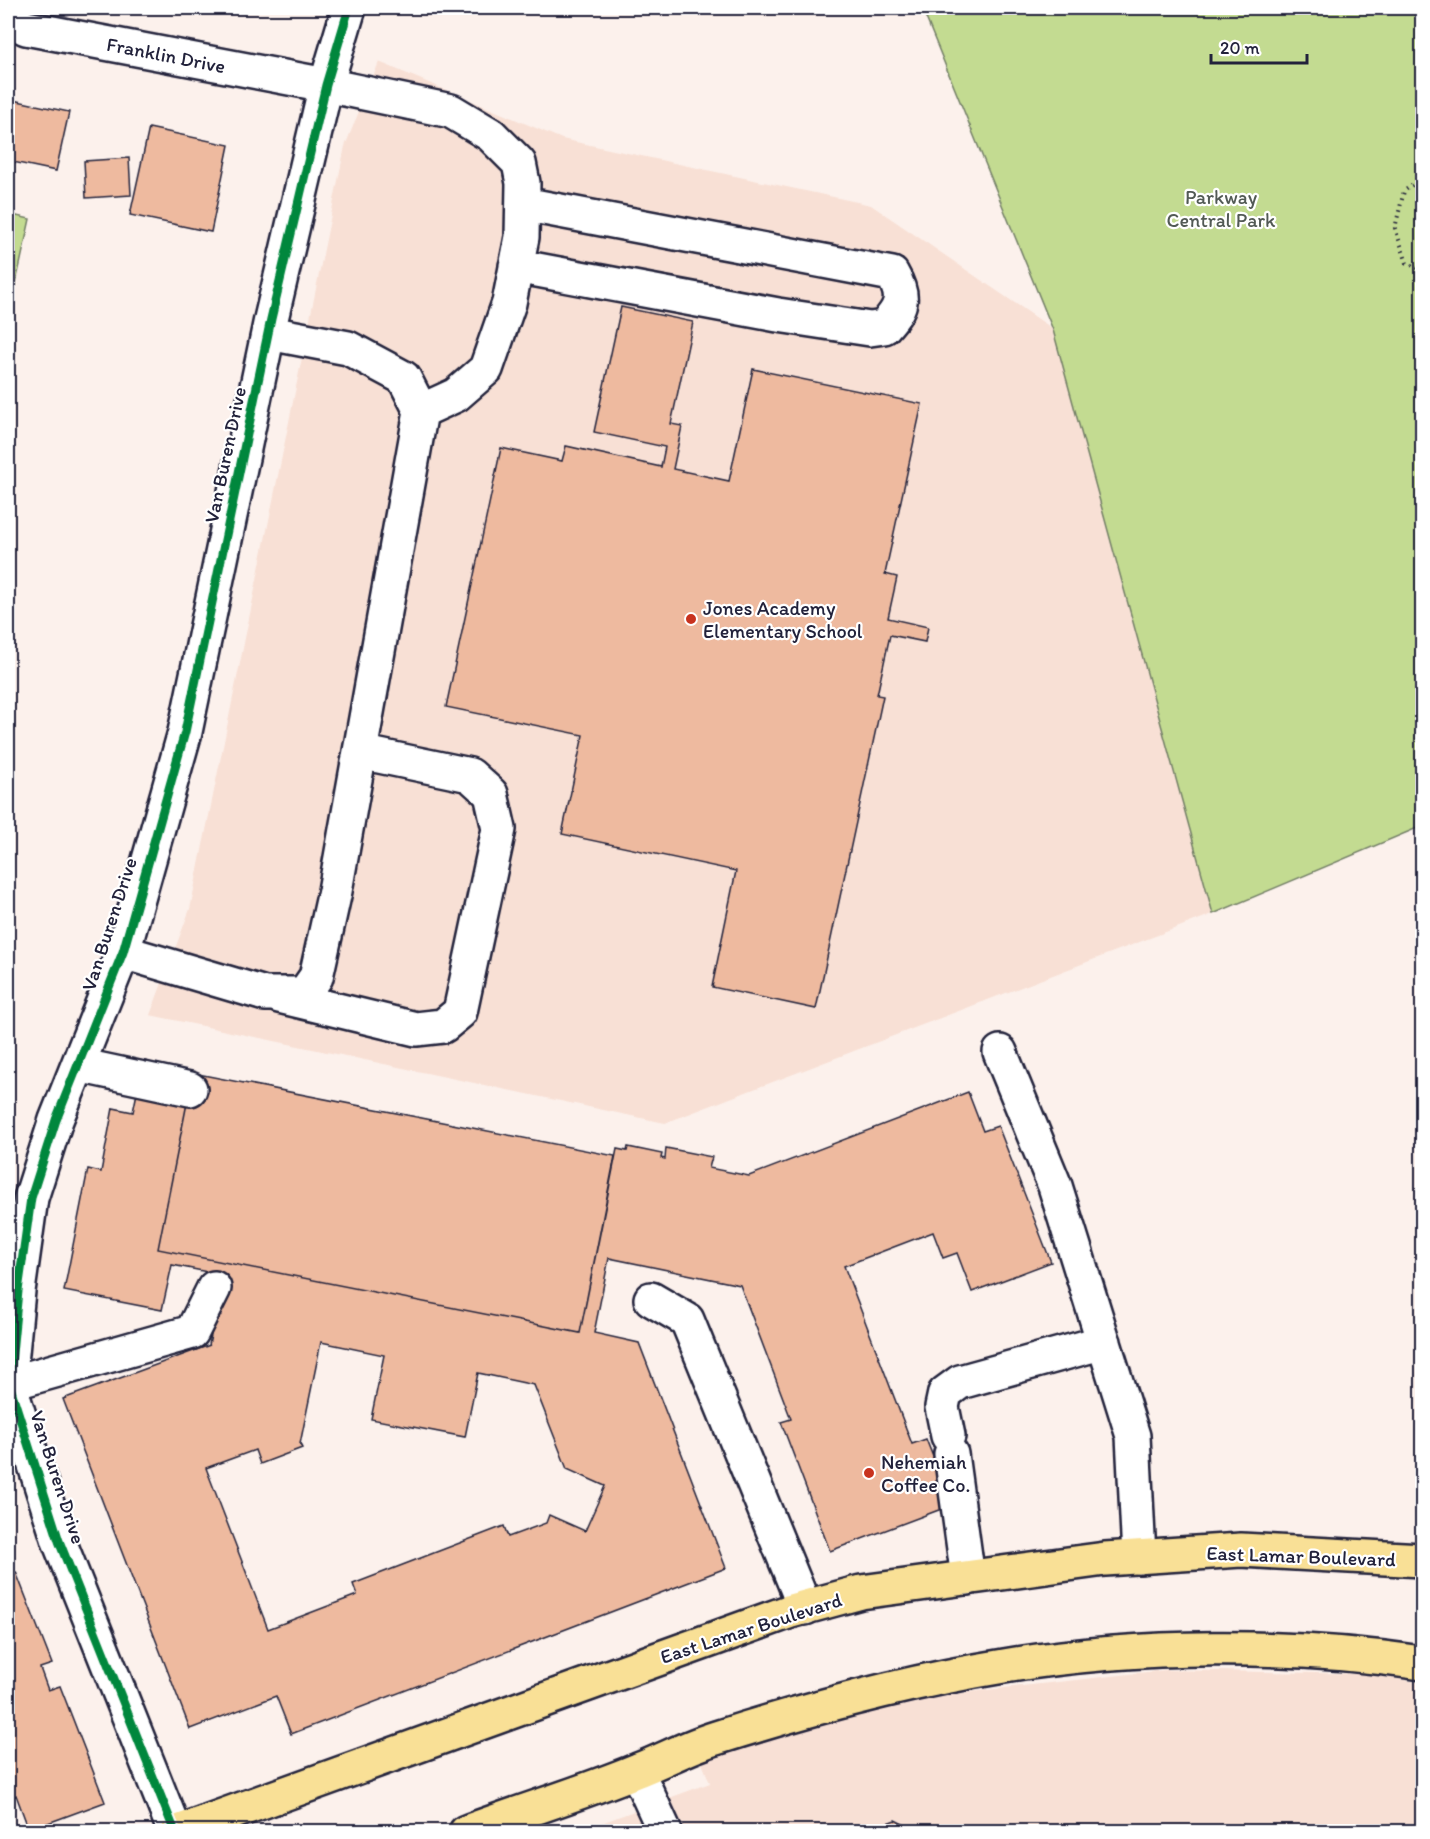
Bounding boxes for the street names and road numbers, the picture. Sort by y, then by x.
street label: Franklin Drive [105,32,227,78]
street label: Van Buren Drive [199,385,251,525]
street label: Van Buren Drive [76,854,142,994]
street label: Van Buren Drive [25,1407,91,1547]
street label: East Lamar Boulevard [1206,1541,1396,1571]
street label: East Lamar Boulevard [657,1587,845,1669]

